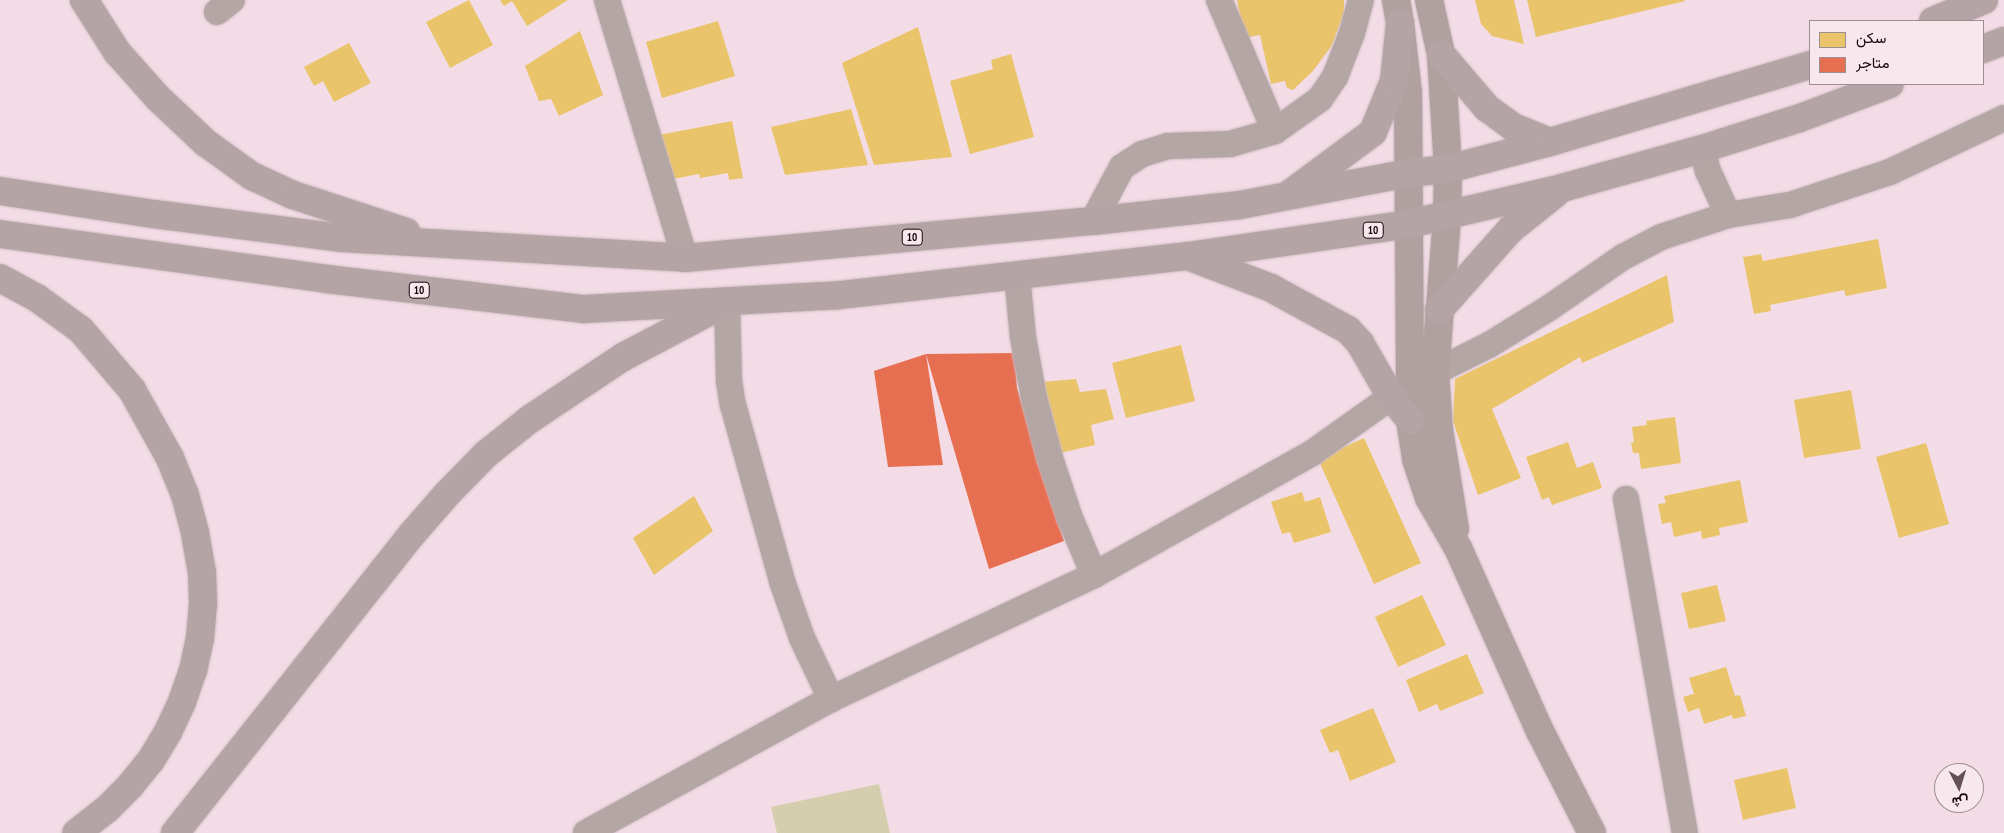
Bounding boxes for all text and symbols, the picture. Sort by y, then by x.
legend [1809,20,1984,85]
text: سكن [1856,28,1886,47]
text: متاجر [1856,53,1890,72]
road number: 10 [1362,222,1384,238]
road number: 10 [901,228,923,246]
road number: 10 [408,282,430,298]
north arrow [1934,763,1984,813]
text: ش [1951,792,1969,812]

